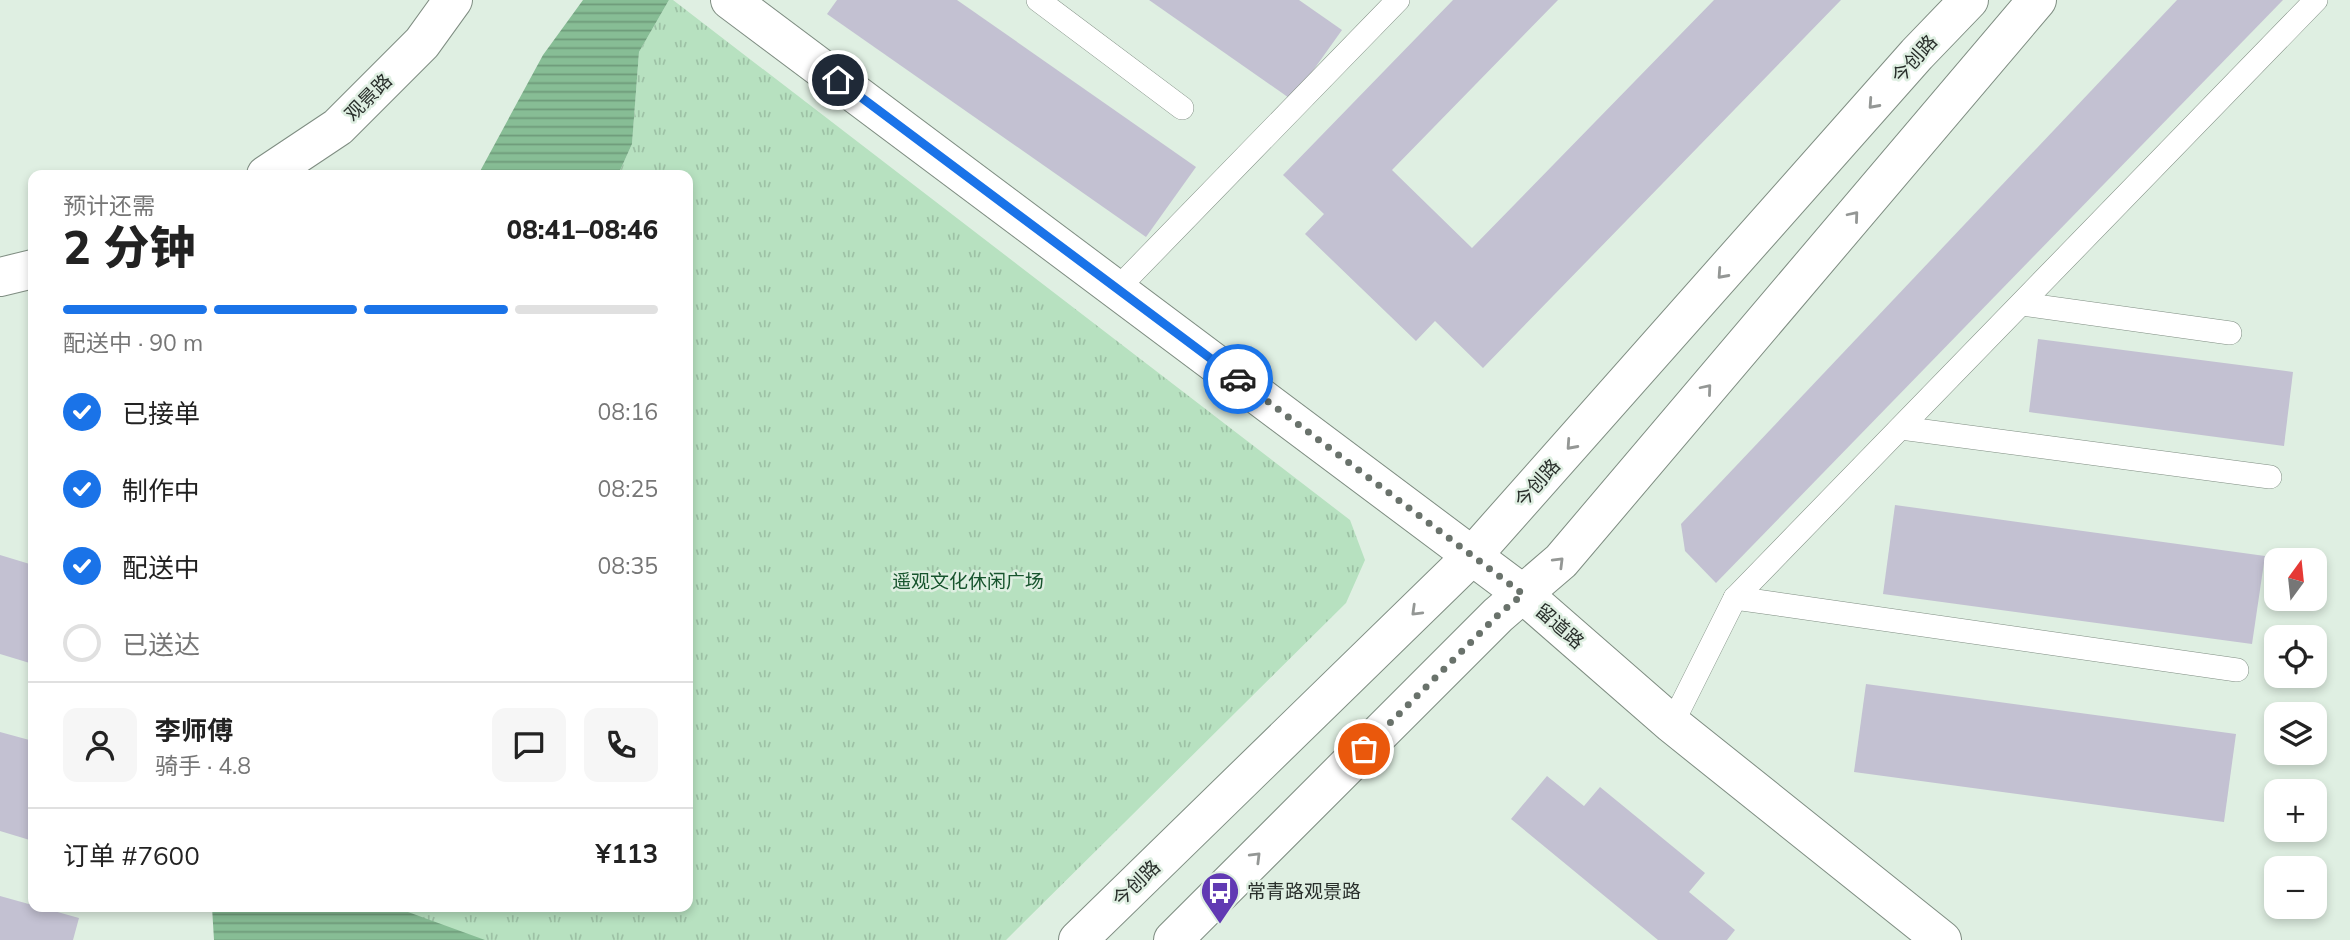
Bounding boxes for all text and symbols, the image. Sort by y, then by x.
street label: 今创路 [1886,30,1942,88]
pin [808,50,868,110]
icon: home [819,61,857,99]
street label: 观景路 [339,68,397,126]
one-way arrow [1869,96,1881,109]
text: 预计还需 [63,191,155,220]
one-way arrow [1846,211,1858,224]
text: 08:41–08:46 [507,213,658,246]
text: 2 分钟 [63,218,196,276]
one-way arrow [1718,266,1730,279]
text: 配送中 · 90 m [63,328,203,357]
courier [1203,344,1273,414]
icon: car [1219,360,1257,398]
one-way arrow [1699,385,1711,398]
icon: check [63,393,101,431]
text: 已接单 [122,397,200,430]
text: 08:16 [598,397,658,426]
one-way arrow [1567,436,1579,449]
street label: 今创路 [1509,454,1565,512]
icon: check [63,470,101,508]
text: 制作中 [122,474,200,507]
text: 08:25 [598,474,658,503]
icon: check [63,547,101,585]
north arrow [2264,548,2328,611]
map controls [2264,548,2327,919]
text: 配送中 [122,551,200,584]
text: 08:35 [598,551,658,580]
one-way arrow [1551,558,1563,570]
park label: 遥观文化休闲广场 [892,569,1044,593]
street label: 留道路 [1531,598,1589,654]
one-way arrow [1411,602,1424,615]
button: locate [2264,625,2327,688]
text: 已送达 [122,628,200,661]
button: layers [2264,702,2327,765]
button: person [63,708,137,782]
button: chat [492,708,566,782]
button: phone [584,708,658,782]
text: 李师傅 [155,714,233,747]
pin [1334,719,1394,779]
icon: bag [1345,730,1383,768]
text: 骑手 · 4.8 [155,751,251,780]
button: + [2264,779,2327,842]
text: ¥113 [596,837,658,870]
text: 订单 #7600 [63,839,200,872]
one-way arrow [1247,852,1260,865]
street label: 今创路 [1107,855,1165,911]
button: − [2264,856,2327,919]
bus stop icon: 常青路观景路 [1199,870,1241,925]
place label: 常青路观景路 [1247,879,1361,903]

